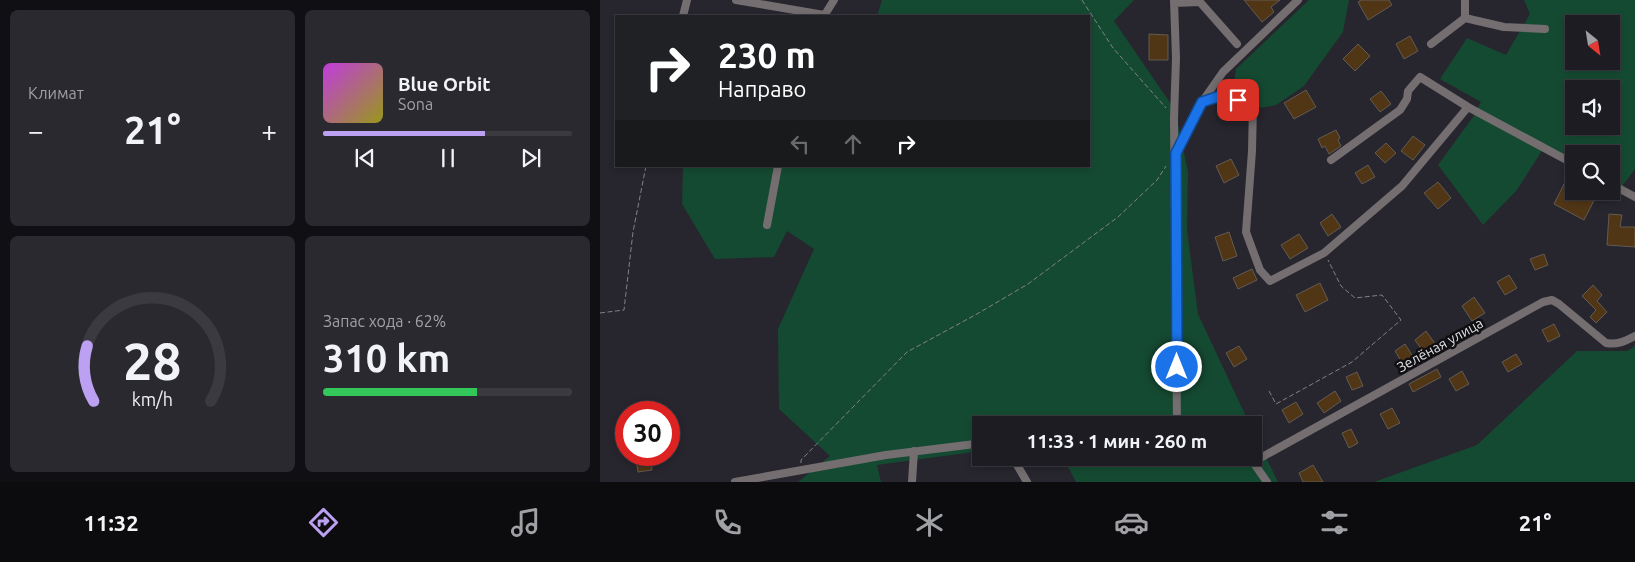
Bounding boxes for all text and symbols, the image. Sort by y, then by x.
north arrow [1565,15,1620,70]
map controls [1565,15,1620,200]
icon: right [635,35,700,100]
text: 230 m [718,35,816,75]
text: Blue Orbit [398,73,491,95]
text: Направо [718,76,806,101]
pin [1217,79,1259,121]
button: sound [1565,80,1620,135]
text: Климат [28,84,84,102]
icon: arrive [1224,86,1252,114]
text: Sona [398,95,433,113]
text: 21° [124,109,181,151]
text: − [28,115,44,146]
text: + [261,115,277,146]
icon: left [786,130,814,158]
icon: ahead [839,130,867,158]
icon: right [892,130,920,158]
icon: previous [351,144,379,172]
icon: pause [434,144,462,172]
icon: next [517,144,545,172]
button: search [1565,145,1620,200]
text: Запас хода · 62% [323,312,446,330]
street label: Зелёная улица [1394,315,1486,375]
text: 28 [123,332,182,390]
text: 310 km [323,337,450,379]
position arrow [1150,340,1202,392]
text: km/h [132,389,173,409]
speed limit sign: 30 [615,401,680,466]
text: 11:33 · 1 мин · 260 m [1027,430,1207,452]
icon: directions [306,505,341,540]
icon: music [508,505,543,540]
icon: phone [710,505,745,540]
icon: climate [912,505,947,540]
icon: car [1114,505,1149,540]
icon: filters [1317,505,1352,540]
text: 11:32 [84,510,139,535]
text: 21° [1519,510,1551,535]

